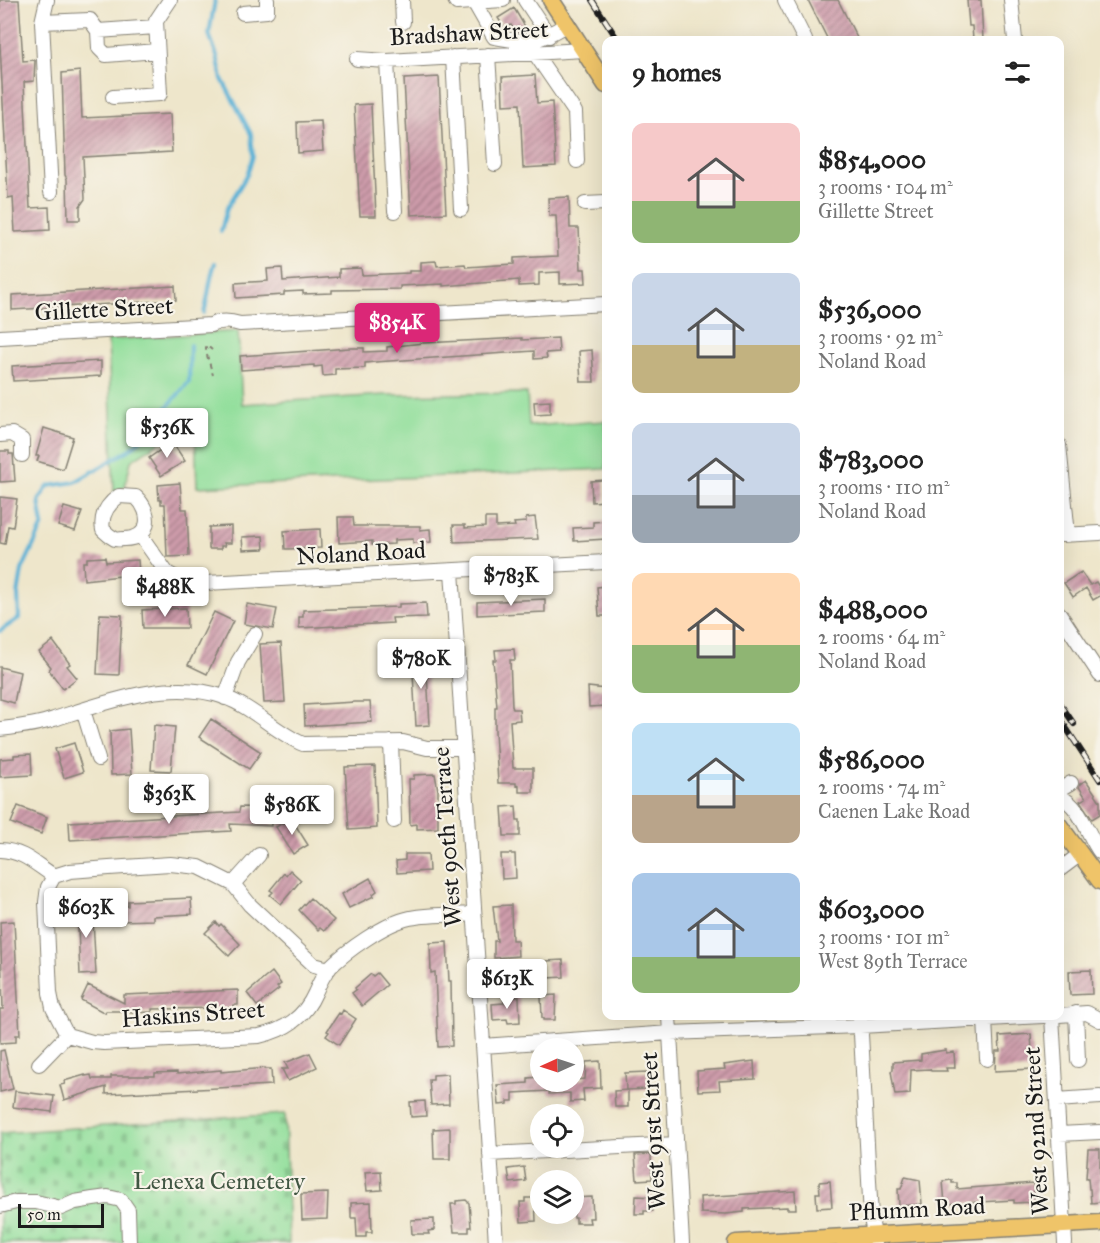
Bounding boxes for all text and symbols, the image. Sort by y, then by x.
street label: Bradshaw Street [389,14,550,52]
text: 9 homes [632,56,721,88]
icon: filters [1001,56,1034,89]
text: $854,000 [818,143,926,175]
icon: home [680,147,752,219]
text: 3 rooms · 104 m² [818,175,953,199]
text: Gillette Street [818,199,934,223]
street label: Gillette Street [34,290,175,328]
text: $536,000 [818,293,922,325]
icon: home [680,297,752,369]
pin: $854K [355,303,439,354]
text: $854K [369,310,425,334]
text: 3 rooms · 92 m² [818,325,943,349]
text: Noland Road [818,349,926,373]
pin: $536K [125,408,209,459]
text: $536K [140,415,194,439]
text: $783,000 [818,443,924,475]
icon: home [680,447,752,519]
text: 3 rooms · 110 m² [818,475,949,499]
text: Noland Road [818,499,926,523]
street label: Noland Road [295,535,427,571]
pin: $783K [469,556,553,607]
text: $783K [483,563,539,587]
pin: $488K [123,567,207,618]
text: $488K [136,574,194,598]
text: $488,000 [818,593,928,625]
icon: home [680,597,752,669]
text: 2 rooms · 64 m² [818,625,945,649]
pin: $780K [379,639,463,690]
text: $780K [391,646,451,670]
text: Noland Road [818,649,926,673]
text: $586,000 [818,743,925,775]
street label: West 90th Terrace [426,746,468,928]
icon: home [680,747,752,819]
pin: $363K [127,774,211,825]
text: 2 rooms · 74 m² [818,775,945,799]
text: $363K [143,781,195,805]
pin: $586K [250,785,334,836]
text: $586K [264,792,320,816]
text: Caenen Lake Road [818,799,970,823]
pin: $603K [44,888,128,939]
text: $603,000 [818,893,925,925]
text: $603K [58,895,114,919]
icon: home [680,897,752,969]
text: 3 rooms · 101 m² [818,925,949,949]
text: West 89th Terrace [818,949,968,973]
pin: $613K [465,959,549,1010]
text: $613K [481,966,533,990]
street label: Haskins Street [120,994,266,1034]
north arrow [530,1038,584,1092]
map controls [530,1038,584,1224]
street label: West 92nd Street [1017,1045,1055,1216]
street label: West 91st Street [634,1051,672,1211]
button: locate [530,1104,584,1158]
park label: Lenexa Cemetery [133,1166,306,1196]
button: layers [530,1170,584,1224]
street label: Pflumm Road [848,1190,986,1228]
scale bar [18,1201,104,1228]
text: 50 m [27,1205,61,1224]

